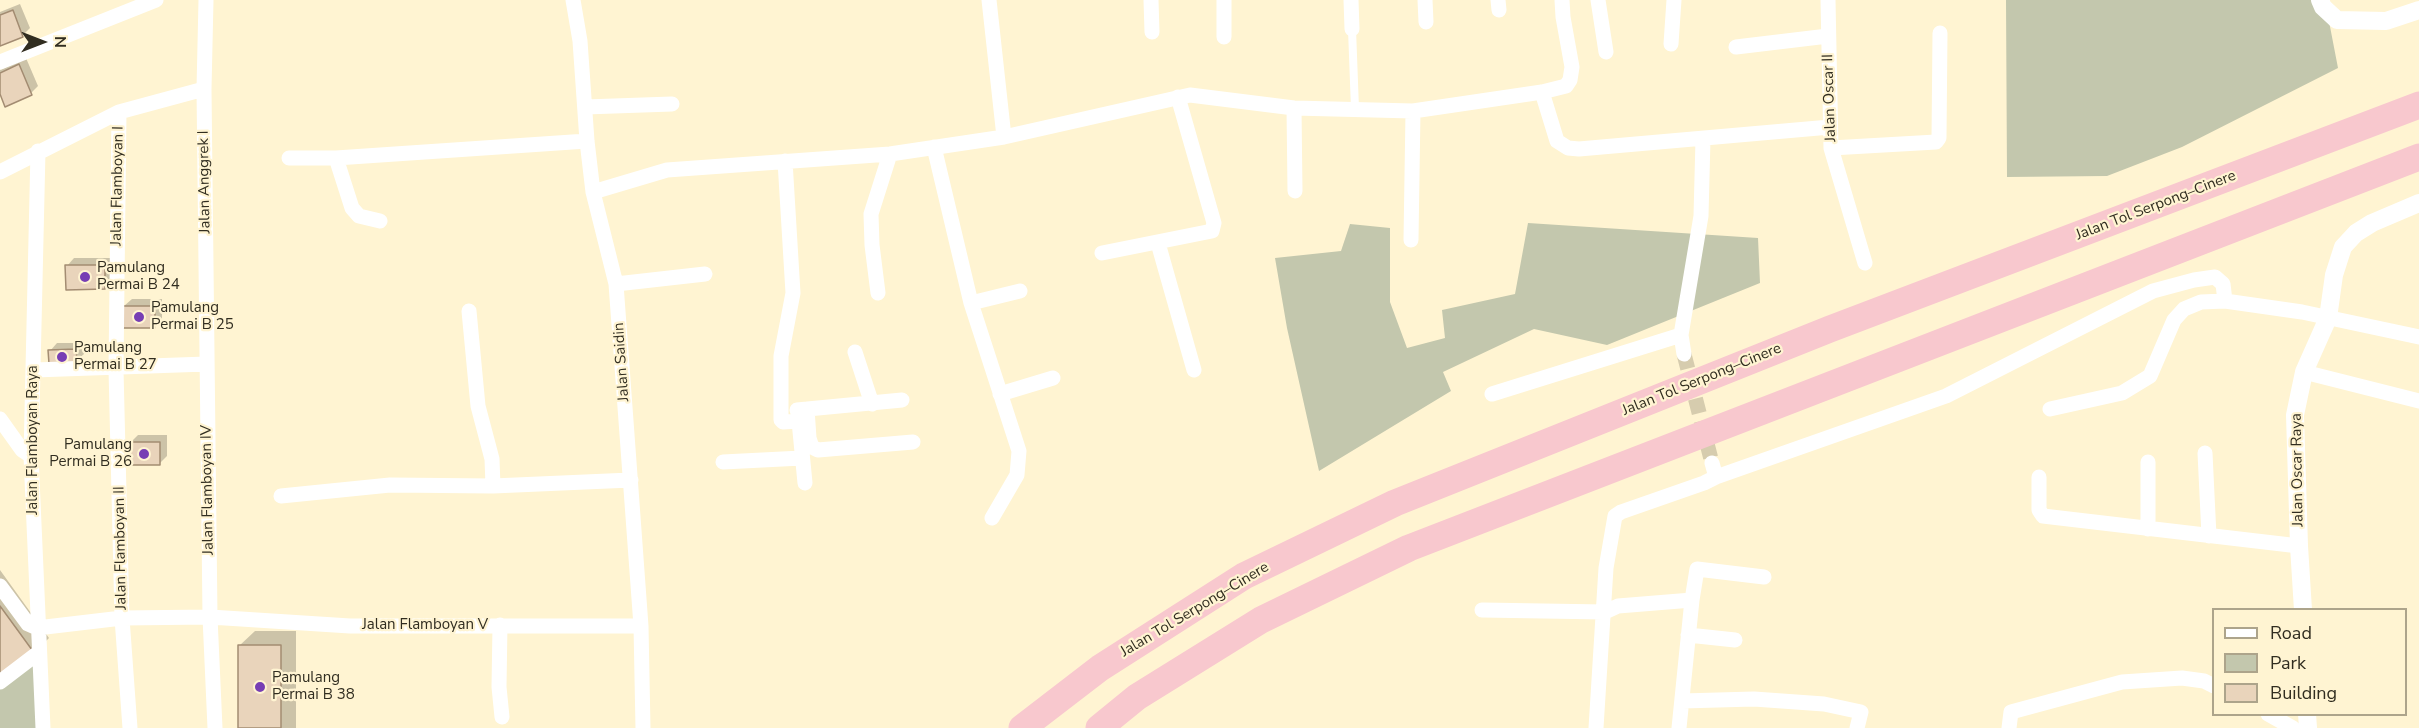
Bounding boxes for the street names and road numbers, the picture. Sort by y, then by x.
street label: Jalan Oscar II [1819,54,1841,142]
street label: Jalan Flamboyan I [108,126,128,246]
street label: Jalan Anggrek I [195,130,215,234]
street label: Jalan Tol Serpong–Cinere [2073,167,2239,245]
street label: Jalan Saidin [610,322,634,402]
street label: Jalan Tol Serpong–Cinere [1620,340,1784,420]
street label: Jalan Flamboyan Raya [24,365,42,515]
street label: Jalan Oscar Raya [2288,413,2308,527]
street label: Jalan Flamboyan IV [198,425,218,555]
street label: Jalan Flamboyan II [111,486,131,610]
street label: Jalan Tol Serpong–Cinere [1118,559,1272,661]
street label: Jalan Flamboyan V [362,616,488,634]

